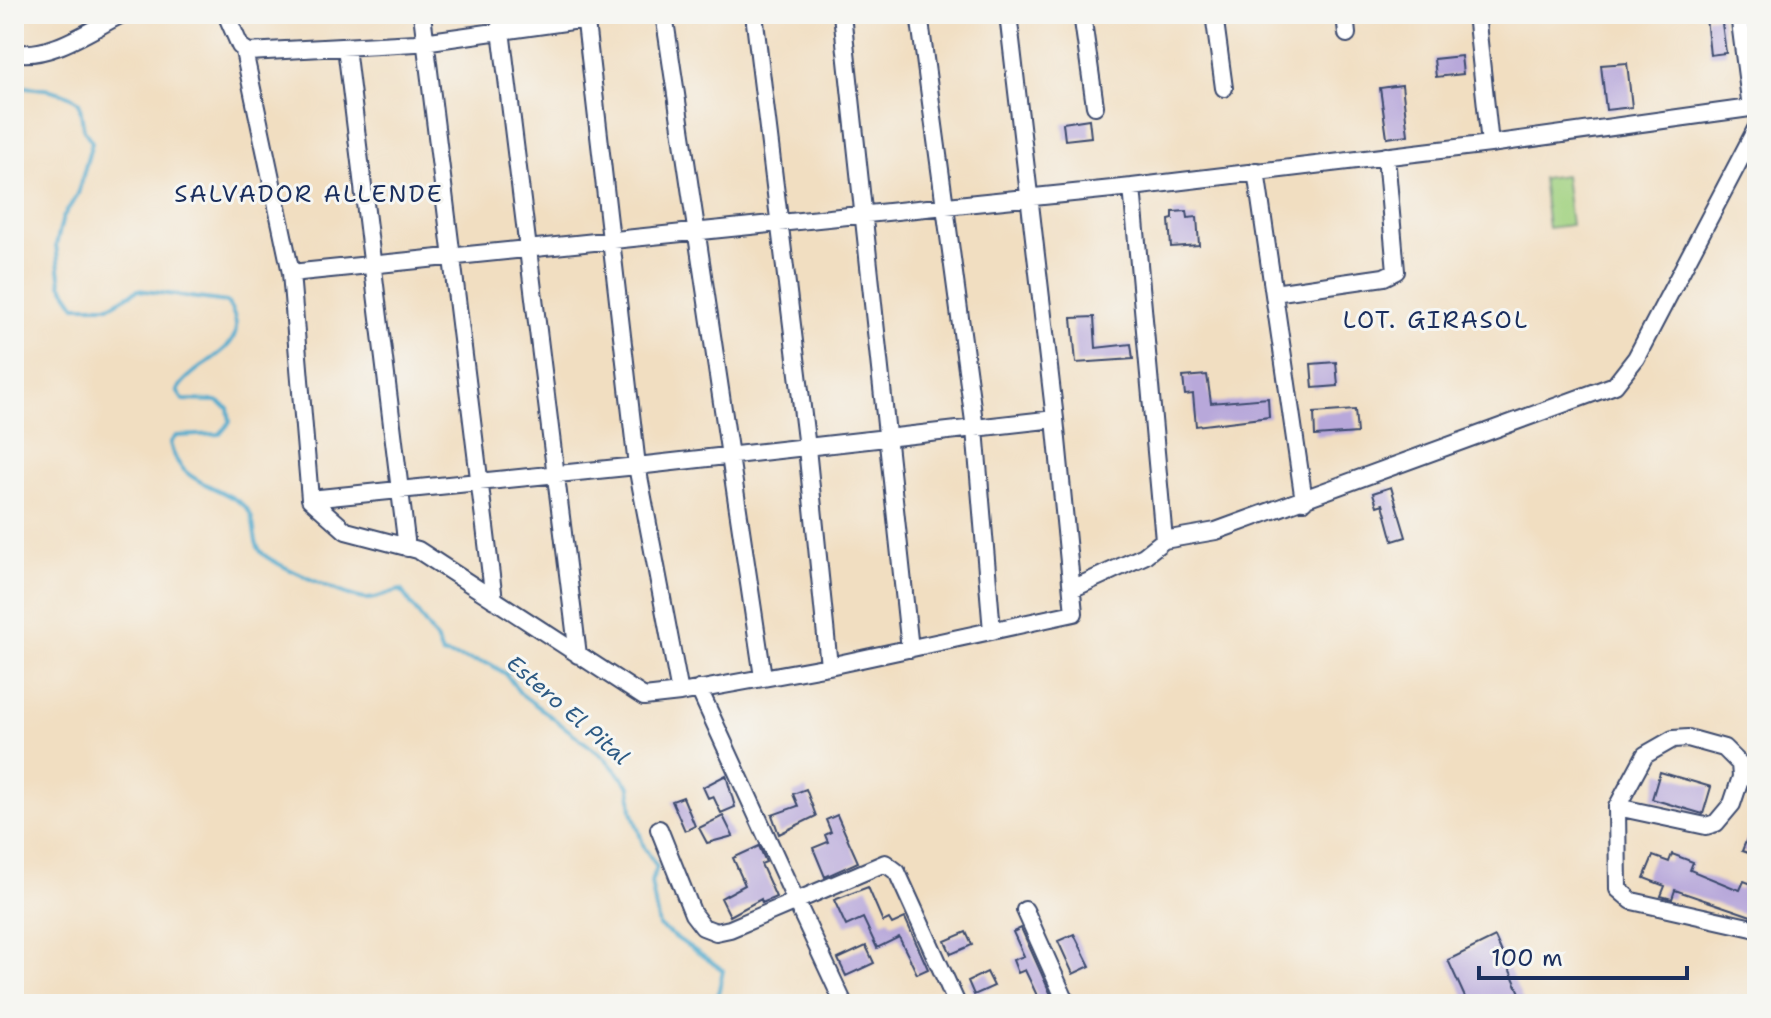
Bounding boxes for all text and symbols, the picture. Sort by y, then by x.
district label: SALVADOR ALLENDE [174,178,444,210]
district label: LOT. GIRASOL [1343,304,1529,336]
water label: Estero El Pital [501,649,635,771]
scale bar [1479,930,1687,980]
text: 100 m [1491,942,1563,974]

